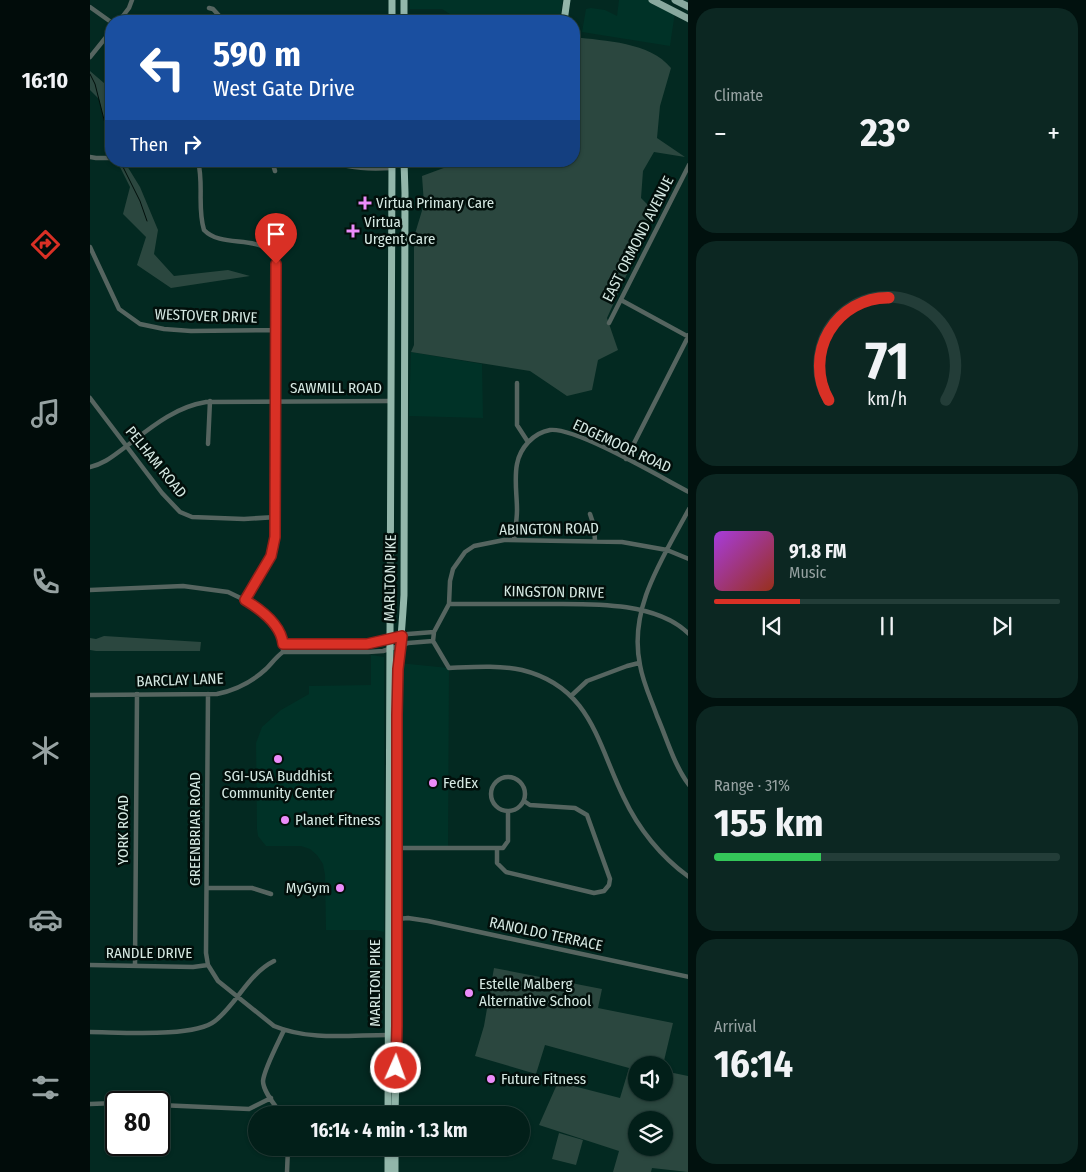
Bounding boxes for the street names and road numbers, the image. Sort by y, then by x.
street label: EAST ORMOND AVENUE [598,173,678,305]
street label: WESTOVER DRIVE [154,305,258,327]
street label: SAWMILL ROAD [290,379,382,397]
street label: EDGEMOOR ROAD [570,415,674,477]
street label: PELHAM ROAD [122,423,190,501]
street label: ABINGTON ROAD [499,519,599,539]
street label: MARLTON PIKE [380,534,400,622]
street label: KINGSTON DRIVE [504,582,604,602]
street label: BARCLAY LANE [136,669,224,691]
street label: GREENBRIAR ROAD [186,772,204,886]
street label: YORK ROAD [114,795,132,865]
street label: RANOLDO TERRACE [488,913,604,955]
street label: MARLTON PIKE [366,939,384,1027]
street label: RANDLE DRIVE [106,944,192,962]

